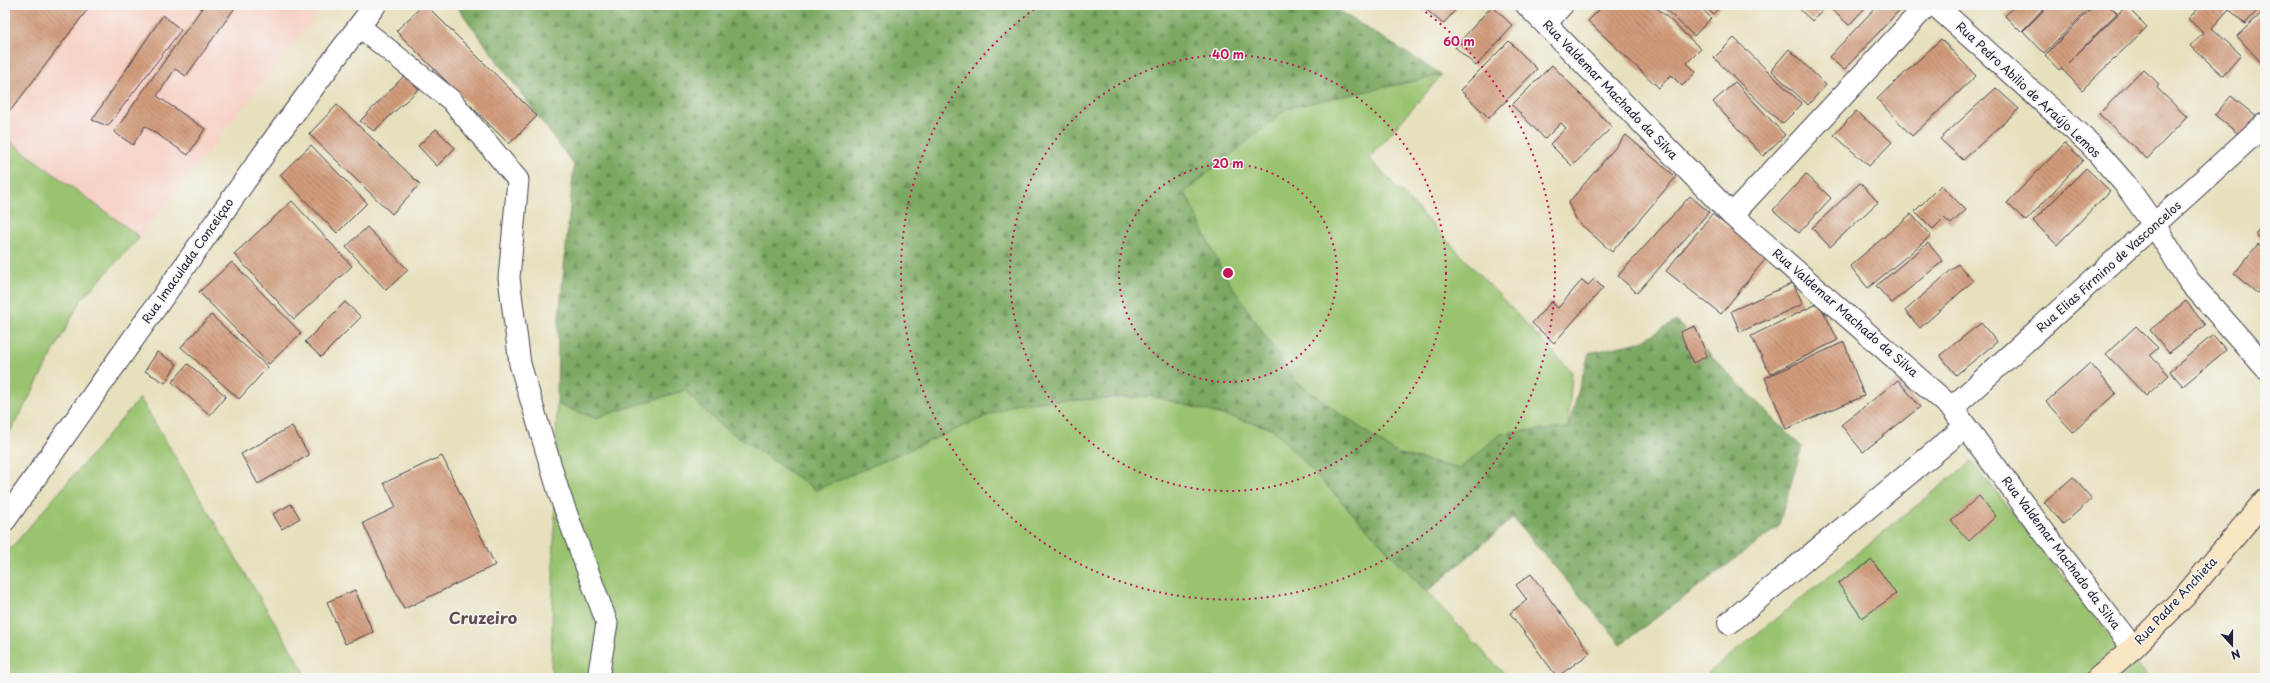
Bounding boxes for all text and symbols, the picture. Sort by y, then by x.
street label: Rua Valdemar Machado da Silva [1539,16,1683,164]
street label: Rua Pedro Abilio de Araújo Lemos [1953,17,2105,161]
text: 60 m [1443,32,1475,50]
text: 40 m [1212,45,1244,63]
text: 20 m [1212,154,1244,172]
street label: Rua Imaculada Conceiçao [137,194,238,327]
street label: Rua Elias Firmino de Vasconcelos [2032,196,2185,336]
street label: Rua Valdemar Machado da Silva [1769,244,1923,381]
centre of rings [1221,266,1235,280]
street label: Rua Valdemar Machado da Silva [1998,472,2126,633]
street label: Rua Padre Anchieta [2130,552,2221,648]
district label: Cruzeiro [449,605,517,629]
north arrow [2212,625,2252,665]
text: N [2228,645,2243,664]

